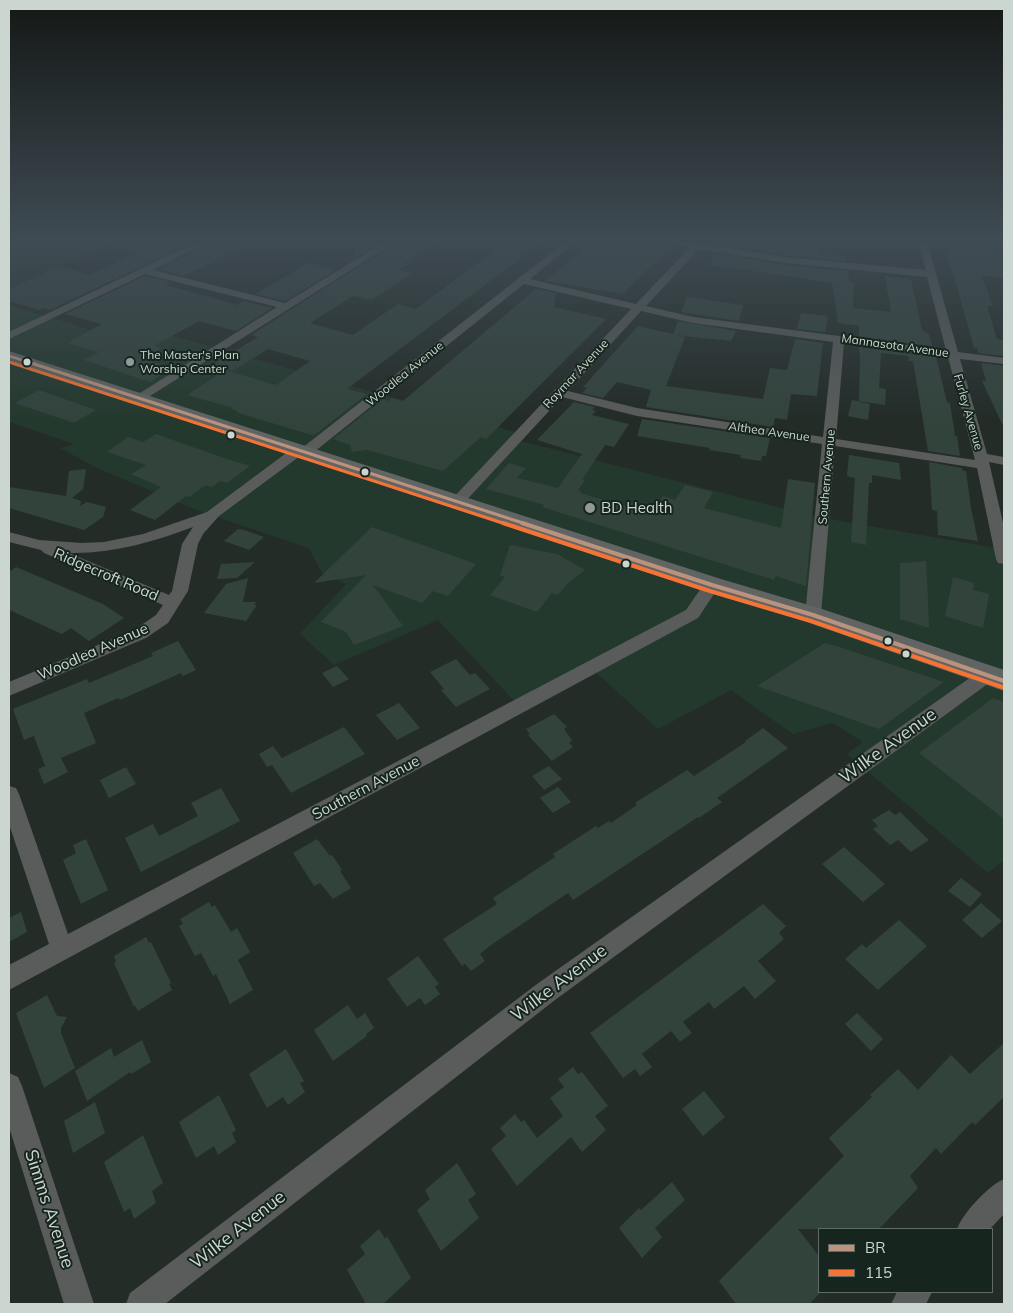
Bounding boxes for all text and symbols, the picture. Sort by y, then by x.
street label: Mannasota Avenue [841,331,949,361]
street label: Raymar Avenue [540,337,612,411]
street label: Woodlea Avenue [364,338,446,410]
place label: The Master's Plan Worship Center [140,348,239,376]
marker: The Master's Plan Worship Center [124,356,136,368]
unlabelled marker [22,357,32,367]
street label: Furley Avenue [950,372,986,452]
street label: Althea Avenue [728,419,810,445]
street label: Southern Avenue [816,429,838,525]
unlabelled marker [226,430,236,440]
unlabelled marker [360,467,370,477]
place label: BD Health [601,499,673,517]
marker: BD Health [583,501,597,515]
street label: Ridgecroft Road [51,545,161,605]
unlabelled marker [621,559,631,569]
street label: Woodlea Avenue [35,620,151,684]
unlabelled marker [883,636,893,646]
unlabelled marker [901,649,911,659]
street label: Wilke Avenue [835,704,941,788]
street label: Southern Avenue [309,752,423,824]
street label: Wilke Avenue [507,940,611,1026]
street label: Simms Avenue [20,1147,78,1271]
street label: Wilke Avenue [186,1186,290,1274]
legend [818,1228,993,1293]
text: BR [865,1238,886,1257]
text: 115 [865,1263,892,1282]

